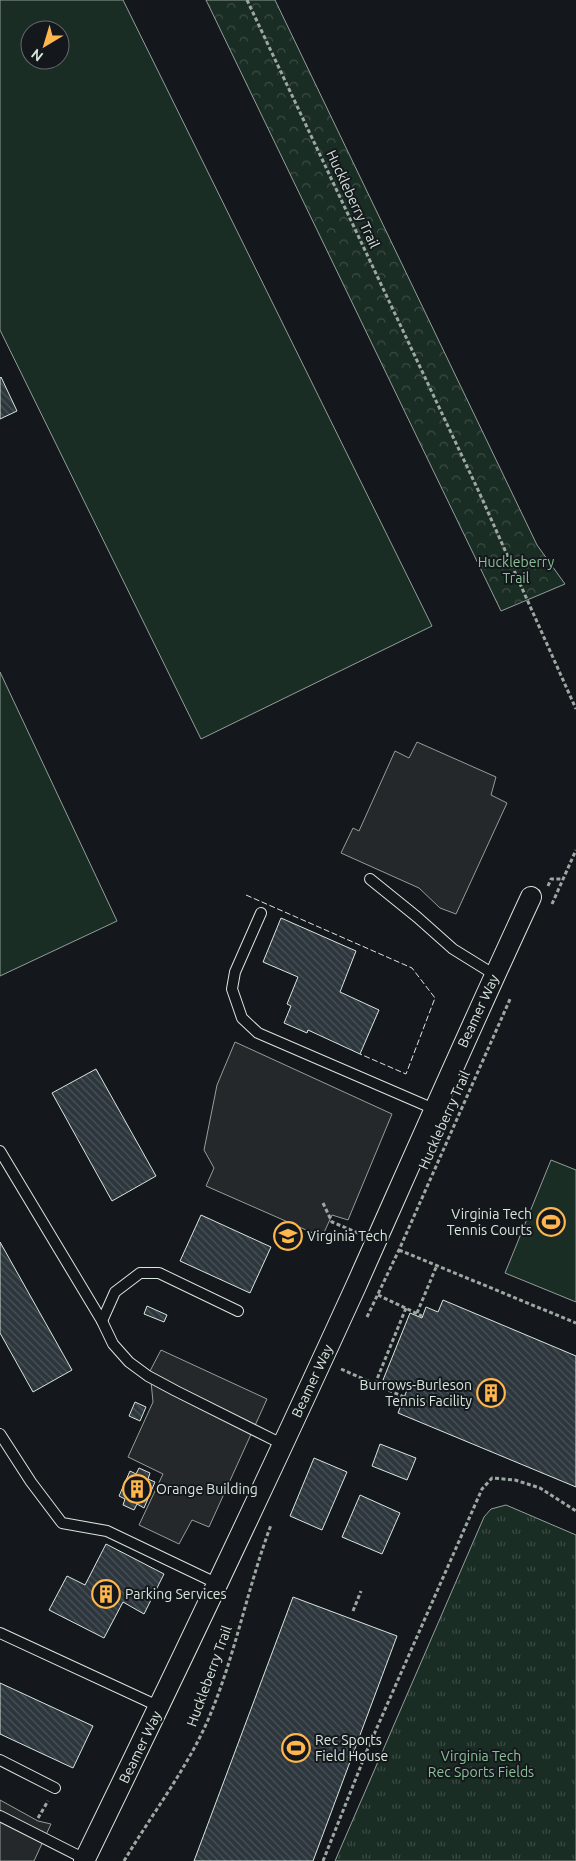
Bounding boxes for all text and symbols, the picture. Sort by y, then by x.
north arrow [20,20,70,70]
text: N [28,46,46,65]
street label: Huckleberry Trail [323,147,383,251]
park label: Huckleberry Trail [478,554,554,586]
street label: Beamer Way [454,972,502,1050]
street label: Huckleberry Trail [415,1068,473,1172]
place label: Virginia Tech Tennis Courts [447,1206,532,1238]
sports icon: Virginia Tech Tennis Courts [536,1207,566,1237]
school or university icon: Virginia Tech [273,1221,303,1251]
place label: Virginia Tech [307,1228,388,1244]
street label: Beamer Way [288,1342,336,1420]
place label: Burrows-Burleson Tennis Facility [360,1377,472,1409]
building icon: Burrows-Burleson Tennis Facility [476,1378,506,1408]
building icon: Orange Building [122,1474,152,1504]
place label: Orange Building [156,1481,258,1497]
building icon: Parking Services [91,1579,121,1609]
place label: Parking Services [125,1586,227,1602]
street label: Huckleberry Trail [183,1623,235,1729]
street label: Beamer Way [116,1708,165,1786]
place label: Rec Sports Field House [315,1732,388,1764]
sports icon: Rec Sports Field House [281,1733,311,1763]
park label: Virginia Tech Rec Sports Fields [428,1748,534,1780]

